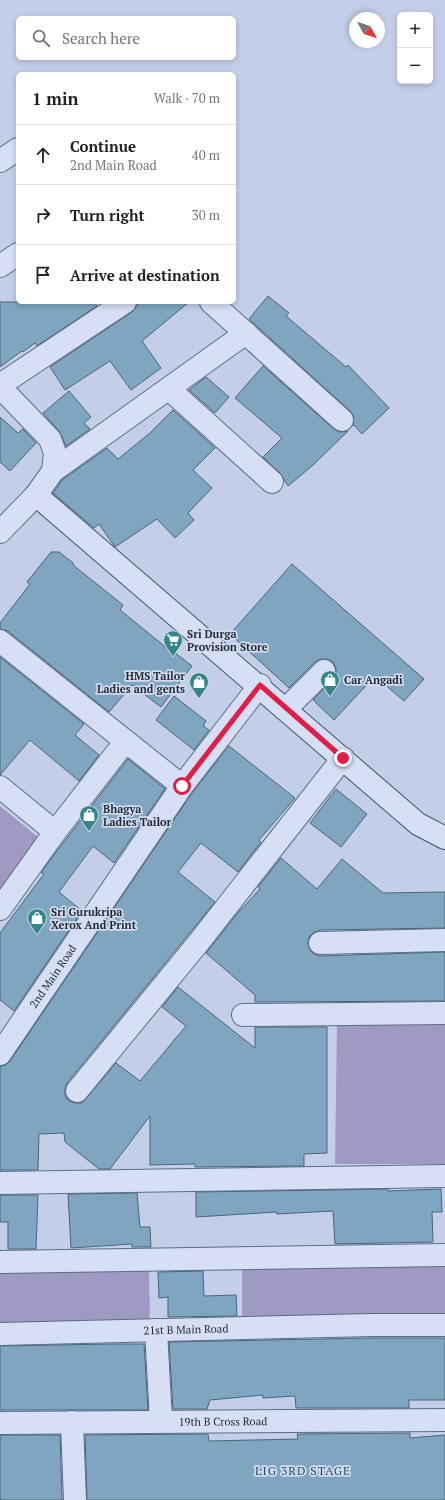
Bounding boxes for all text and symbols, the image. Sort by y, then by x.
north arrow [349,12,385,48]
map controls [397,12,433,84]
button: + [397,12,433,48]
search box [16,16,236,60]
icon: search [30,27,52,49]
text: Search here [62,28,140,48]
button: − [397,48,433,84]
text: 1 min [32,87,79,110]
text: Walk · 70 m [154,89,220,107]
text: Continue [70,136,136,156]
icon: ahead [32,144,54,166]
text: 40 m [192,146,220,164]
text: 2nd Main Road [70,156,157,174]
icon: right [32,204,54,226]
text: Turn right [70,205,145,225]
text: 30 m [192,206,220,224]
icon: arrive [32,264,54,286]
text: Arrive at destination [70,265,220,285]
place label: Sri Durga Provision Store [187,627,268,654]
supermarket icon: Sri Durga Provision Store [162,629,184,657]
place label: HMS Tailor Ladies and gents [97,669,185,696]
shop icon: Car Angadi [319,669,341,697]
shop icon: HMS Tailor Ladies and gents [188,671,210,699]
place label: Car Angadi [344,673,403,687]
route end [334,749,352,767]
route start [173,777,191,795]
place label: Bhagya Ladies Tailor [103,802,172,829]
shop icon: Bhagya Ladies Tailor [78,804,100,832]
place label: Sri Gurukripa Xerox And Print [51,905,137,932]
shop icon: Sri Gurukripa Xerox And Print [26,907,48,935]
street label: 2nd Main Road [26,942,79,1011]
street label: 21st B Main Road [143,1321,229,1338]
street label: 19th B Cross Road [179,1414,267,1429]
district label: LIG 3RD STAGE [255,1463,351,1478]

